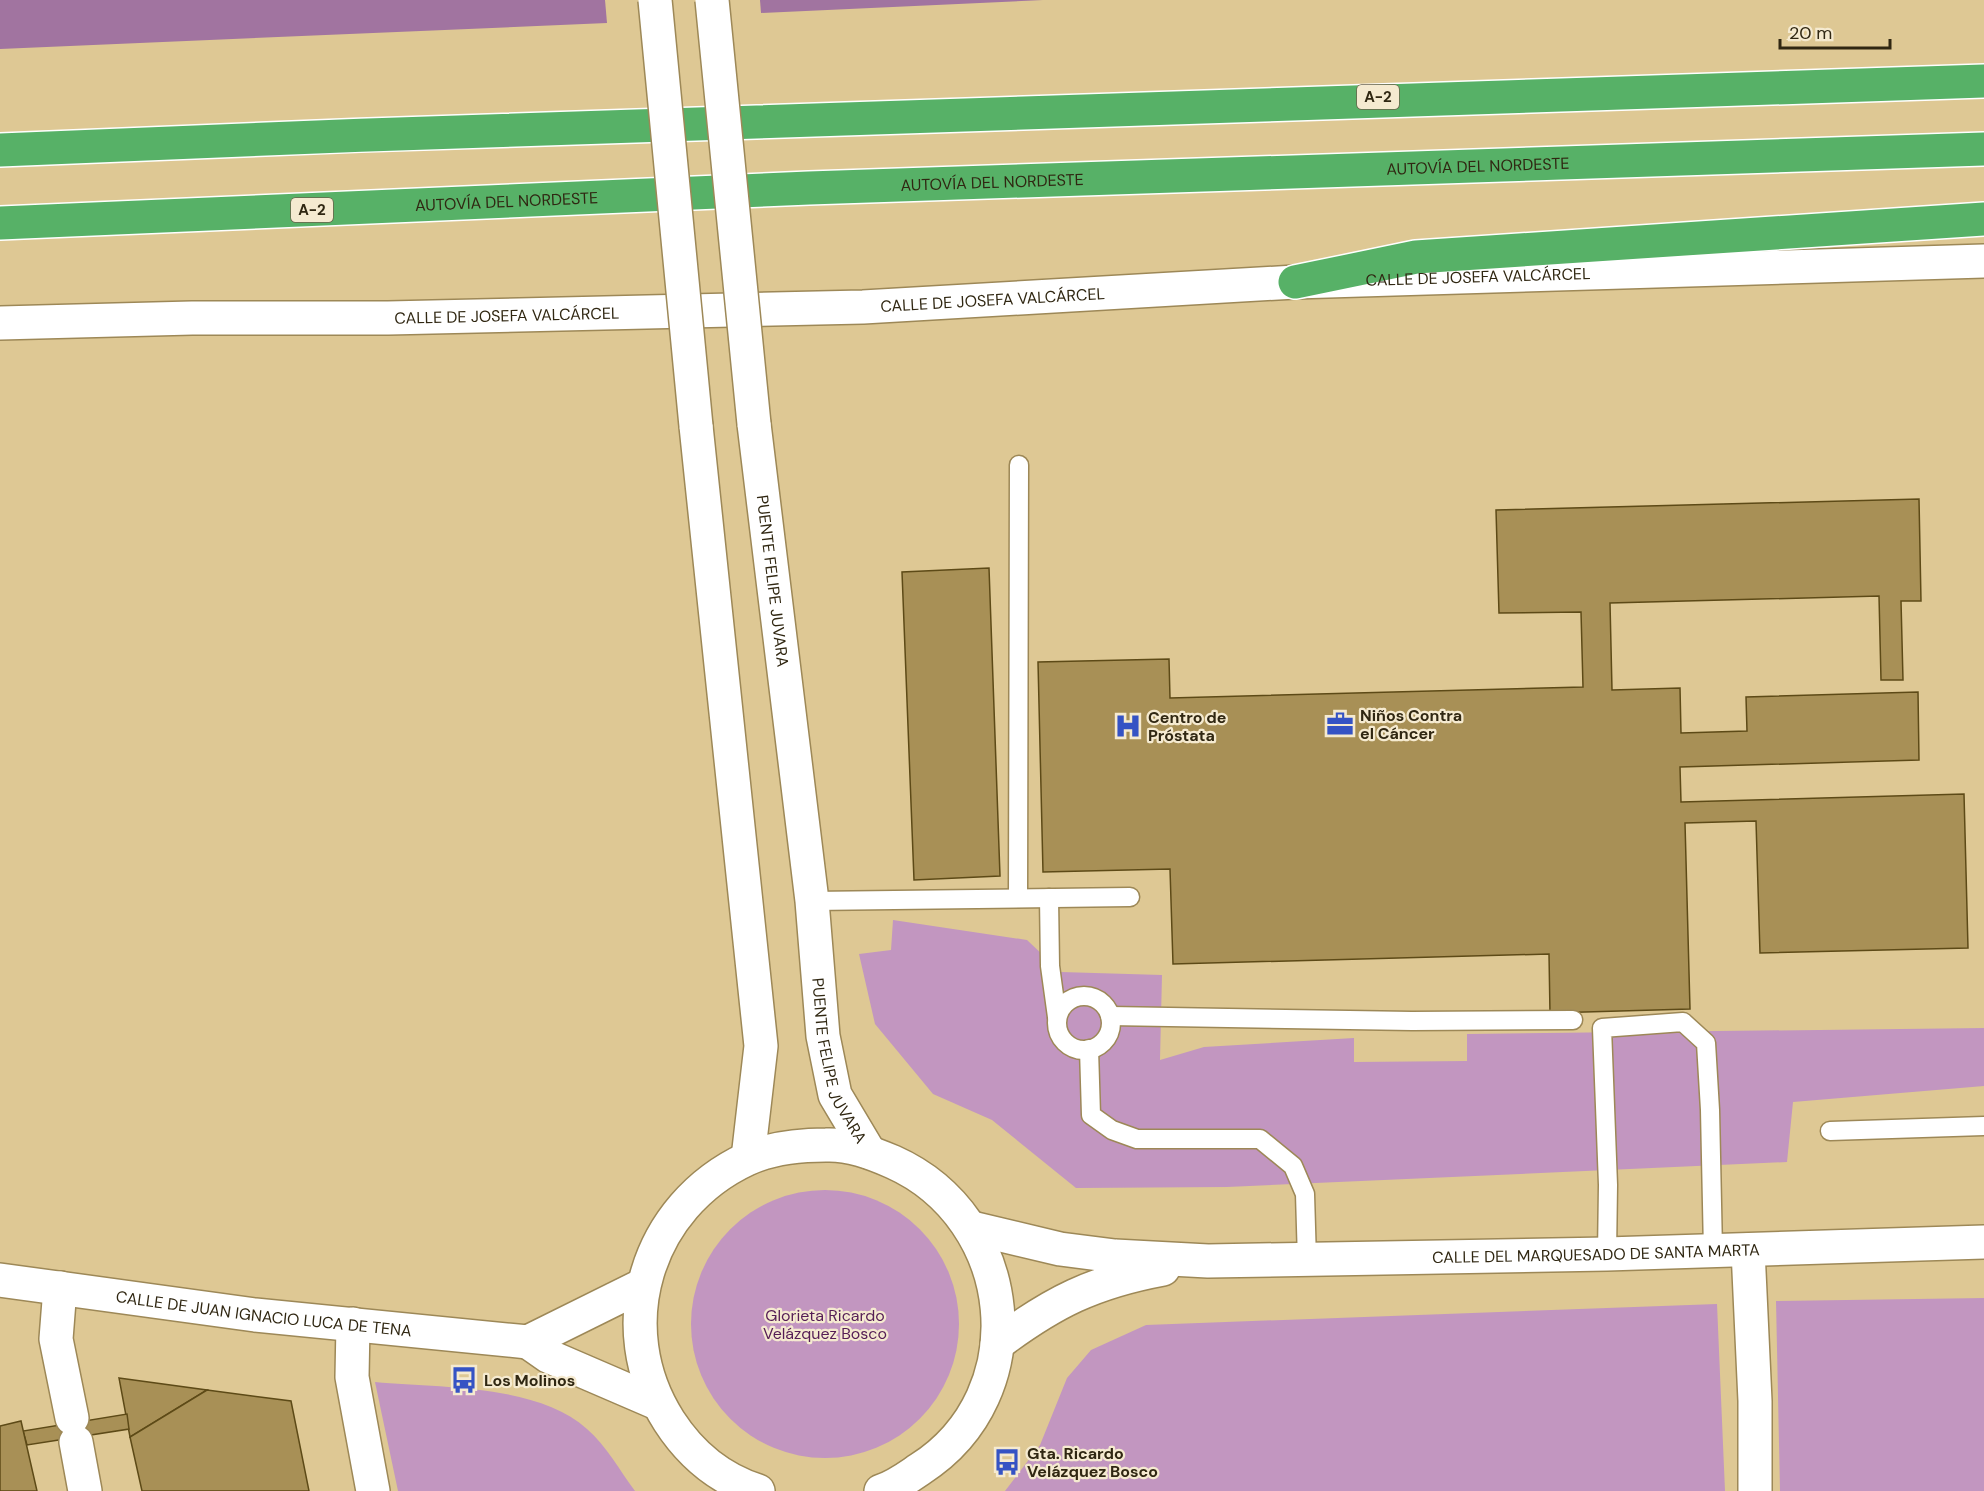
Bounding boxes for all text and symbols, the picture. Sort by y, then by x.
scale bar [1780,12,1890,50]
text: 20 m [1789,21,1832,45]
road number: A-2 [1357,85,1399,109]
street label: AUTOVÍA DEL NORDESTE [1386,152,1570,179]
street label: AUTOVÍA DEL NORDESTE [900,168,1084,195]
street label: AUTOVÍA DEL NORDESTE [415,187,598,216]
road number: A-2 [291,198,333,222]
street label: CALLE DE JOSEFA VALCÁRCEL [1365,263,1591,290]
street label: CALLE DE JOSEFA VALCÁRCEL [880,283,1105,316]
street label: CALLE DE JOSEFA VALCÁRCEL [394,302,620,328]
street label: PUENTE FELIPE JUVARA [752,494,794,668]
place label: Niños Contra el Cáncer [1360,705,1462,744]
place label: Centro de Próstata [1148,707,1226,746]
office icon: Niños Contra el Cáncer [1325,709,1355,739]
hospital icon: Centro de Próstata [1113,711,1143,741]
street label: PUENTE FELIPE JUVARA [808,977,872,1147]
street label: CALLE DEL MARQUESADO DE SANTA MARTA [1432,1239,1760,1268]
street label: CALLE DE JUAN IGNACIO LUCA DE TENA [115,1286,413,1341]
park label: Glorieta Ricardo Velázquez Bosco [763,1305,887,1344]
bus stop icon: Los Molinos [449,1365,479,1395]
place label: Los Molinos [484,1370,575,1391]
place label: Gta. Ricardo Velázquez Bosco [1027,1443,1158,1482]
bus stop icon: Gta. Ricardo Velázquez Bosco [992,1447,1022,1477]

